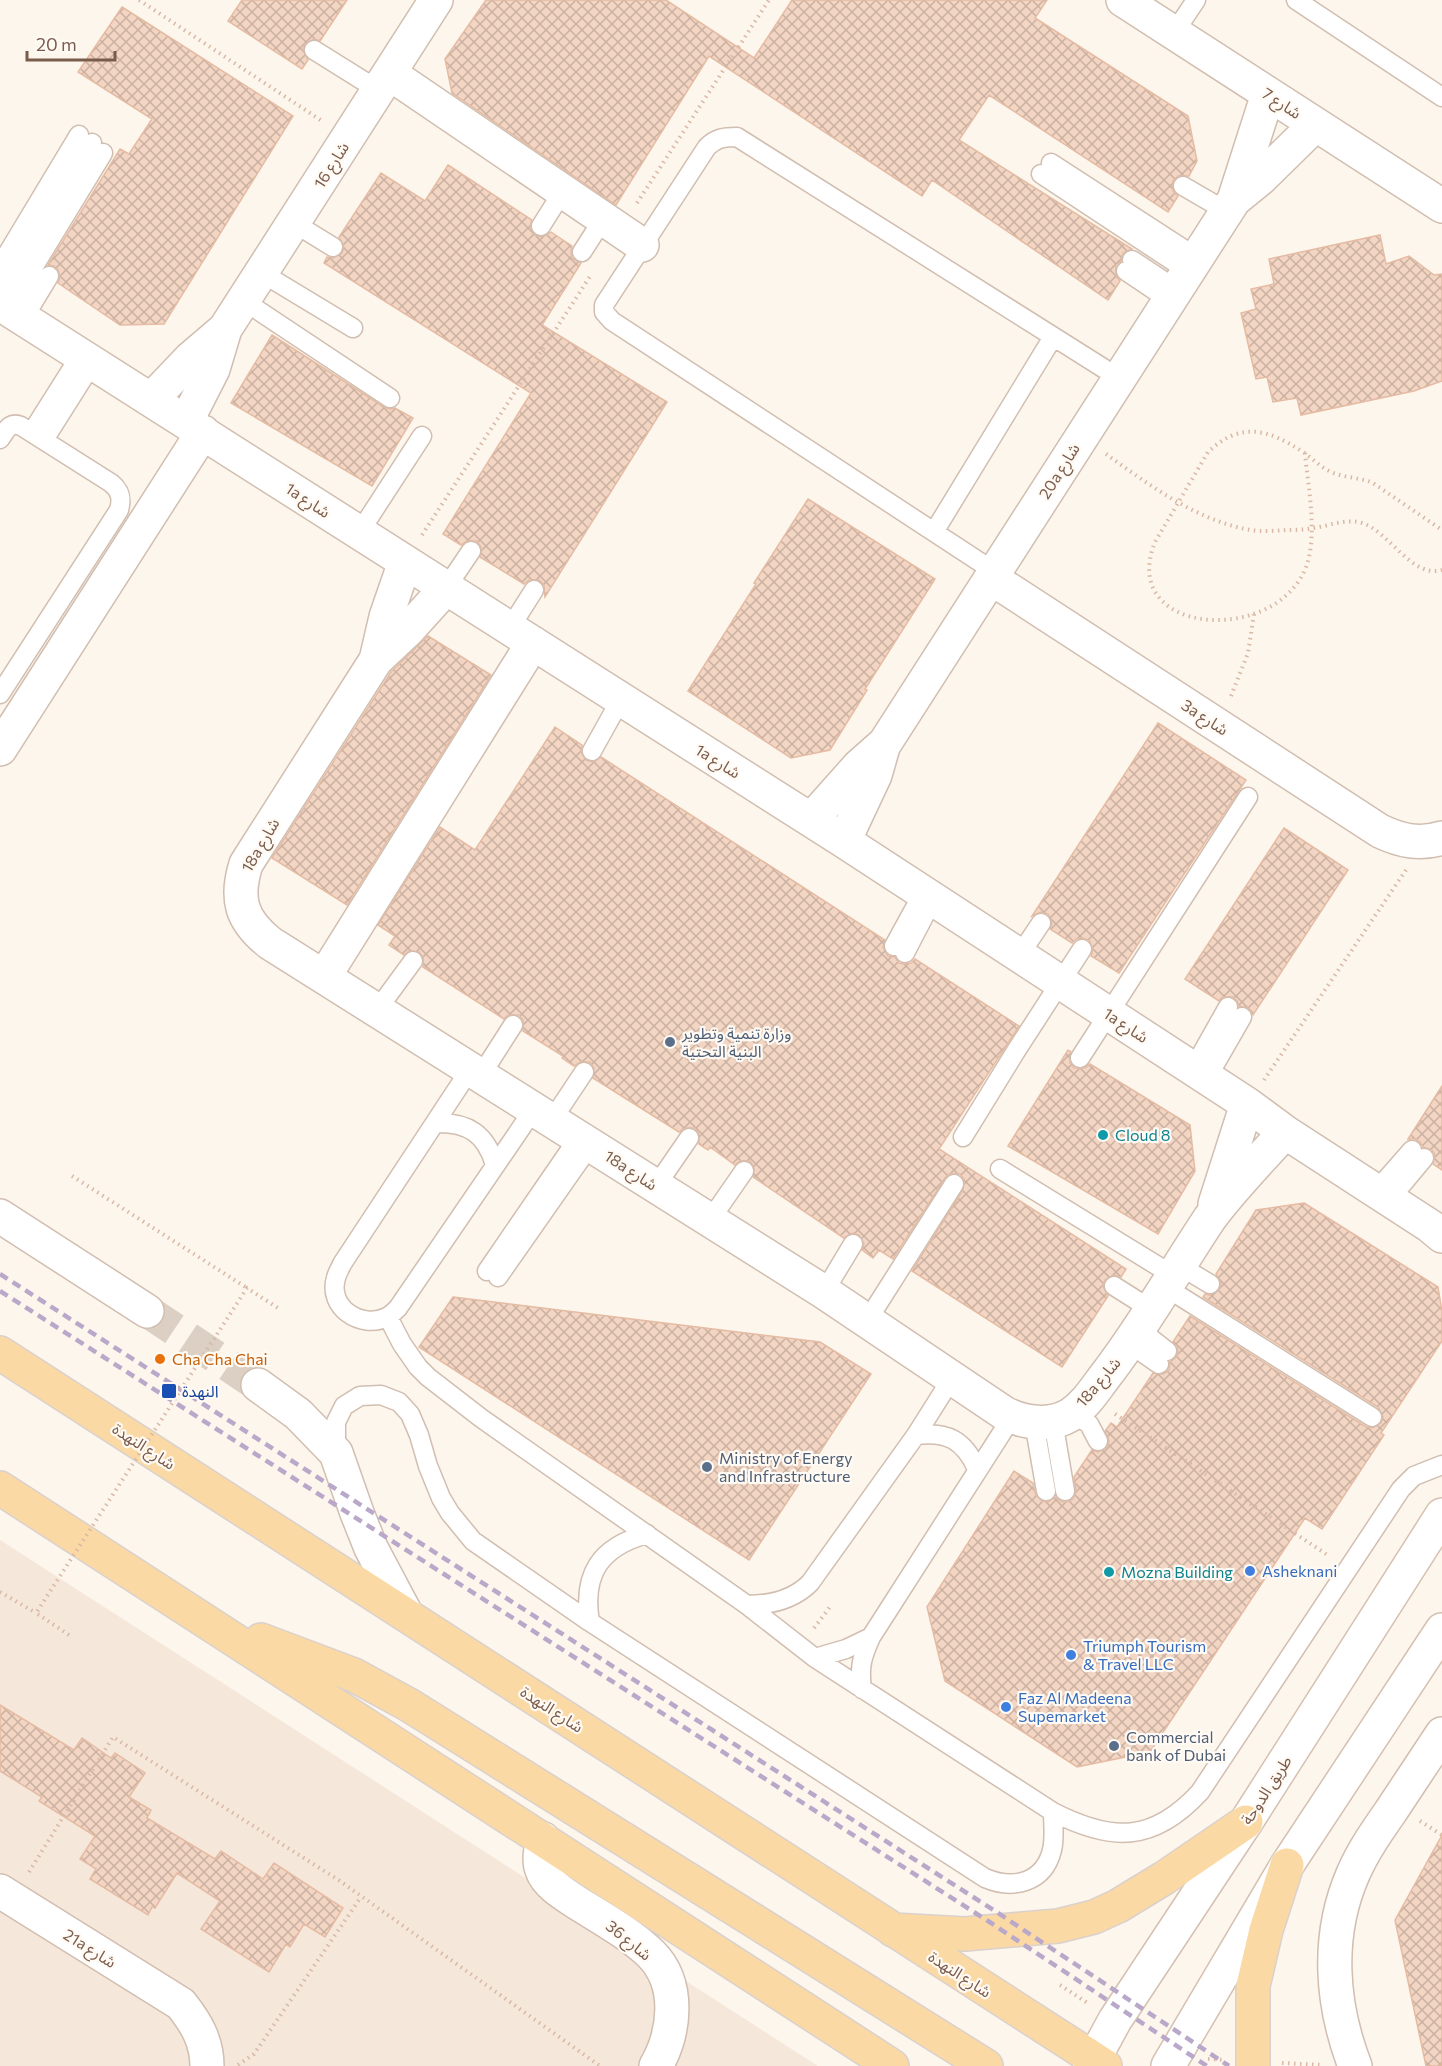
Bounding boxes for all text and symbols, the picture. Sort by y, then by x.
scale bar [27,24,116,62]
text: 20 m [36,33,77,55]
street label: شارع 7 [1257,83,1305,126]
street label: شارع 16 [309,138,355,193]
street label: 20a شارع [1034,439,1086,504]
street label: 1a شارع [280,478,334,524]
street label: 3a شارع [1176,695,1232,742]
street label: 1a شارع [690,739,744,785]
street label: 18a شارع [237,814,286,877]
street label: 1a شارع [1098,1003,1152,1049]
place label: وزارة تنمية وتطوير البنية التحتية [681,1023,792,1060]
marker: وزارة تنمية وتطوير البنية التحتية [663,1035,677,1049]
place label: Cloud 8 [1115,1125,1171,1144]
marker: Cloud 8 [1096,1128,1110,1142]
street label: 18a شارع [599,1145,661,1197]
place label: Cha Cha Chai [172,1349,268,1368]
marker: Cha Cha Chai [153,1352,167,1366]
street label: 18a شارع [1071,1353,1127,1413]
place label: النهدة [182,1381,219,1401]
marker: النهدة [160,1382,178,1400]
street label: شارع النهدة [107,1418,179,1476]
place label: Ministry of Energy and Infrastructure [719,1448,853,1485]
marker: Ministry of Energy and Infrastructure [700,1460,714,1474]
place label: Asheknani [1262,1561,1337,1580]
place label: Mozna Building [1121,1562,1233,1581]
marker: Asheknani [1243,1564,1257,1578]
marker: Mozna Building [1102,1565,1116,1579]
place label: Triumph Tourism & Travel LLC [1083,1636,1206,1673]
marker: Triumph Tourism & Travel LLC [1064,1648,1078,1662]
street label: شارع النهدة [515,1681,587,1739]
place label: Faz Al Madeena Supemarket [1018,1688,1132,1725]
marker: Faz Al Madeena Supemarket [999,1700,1013,1714]
place label: Commercial bank of Dubai [1126,1727,1226,1764]
marker: Commercial bank of Dubai [1107,1739,1121,1753]
street label: طريق الدوحة [1236,1752,1297,1829]
street label: شارع 36 [600,1916,656,1967]
street label: 21a شارع [58,1924,120,1974]
street label: شارع النهدة [923,1946,995,2004]

